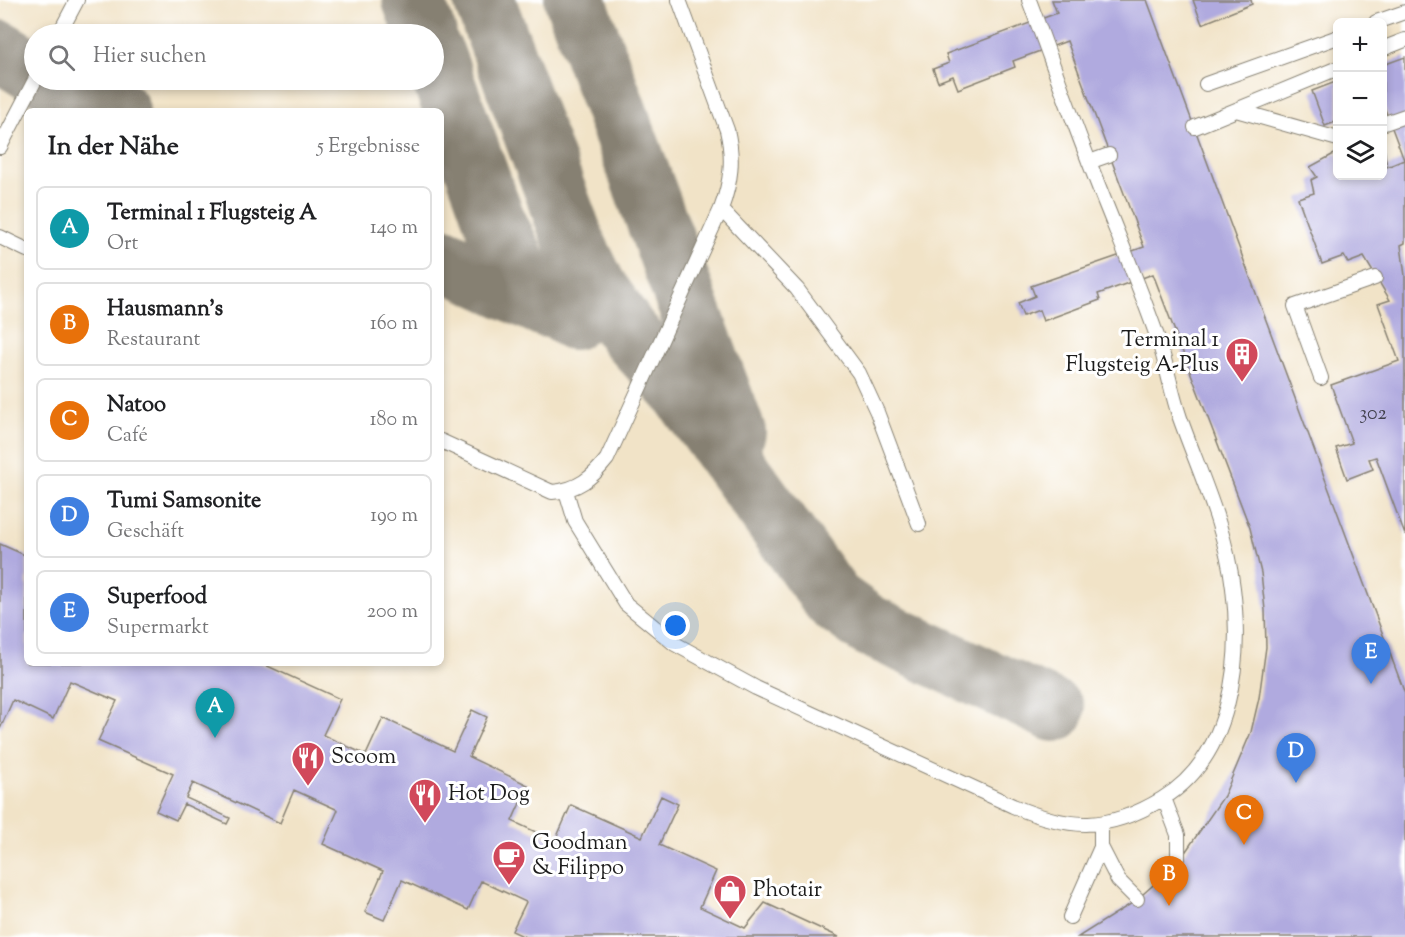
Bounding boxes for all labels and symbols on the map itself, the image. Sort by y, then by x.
place label: Terminal 1 Flugsteig A-Plus [1066,325,1220,382]
building icon: Terminal 1 Flugsteig A-Plus [1224,336,1260,383]
house number: 302 [1359,400,1387,429]
your location [661,611,690,640]
pin: E [1352,634,1390,684]
pin: A [196,688,234,738]
pin: D [1276,734,1316,783]
restaurant icon: Scoom [290,740,326,787]
place label: Scoom [331,742,396,774]
restaurant icon: Hot Dog [407,777,443,824]
place label: Hot Dog [448,779,530,811]
pin: C [1224,796,1264,845]
place label: Goodman & Filippo [532,828,628,885]
cafe icon: Goodman & Filippo [491,839,527,886]
pin: B [1150,856,1188,906]
shop icon: Photair [712,873,748,920]
place label: Photair [753,875,822,907]

